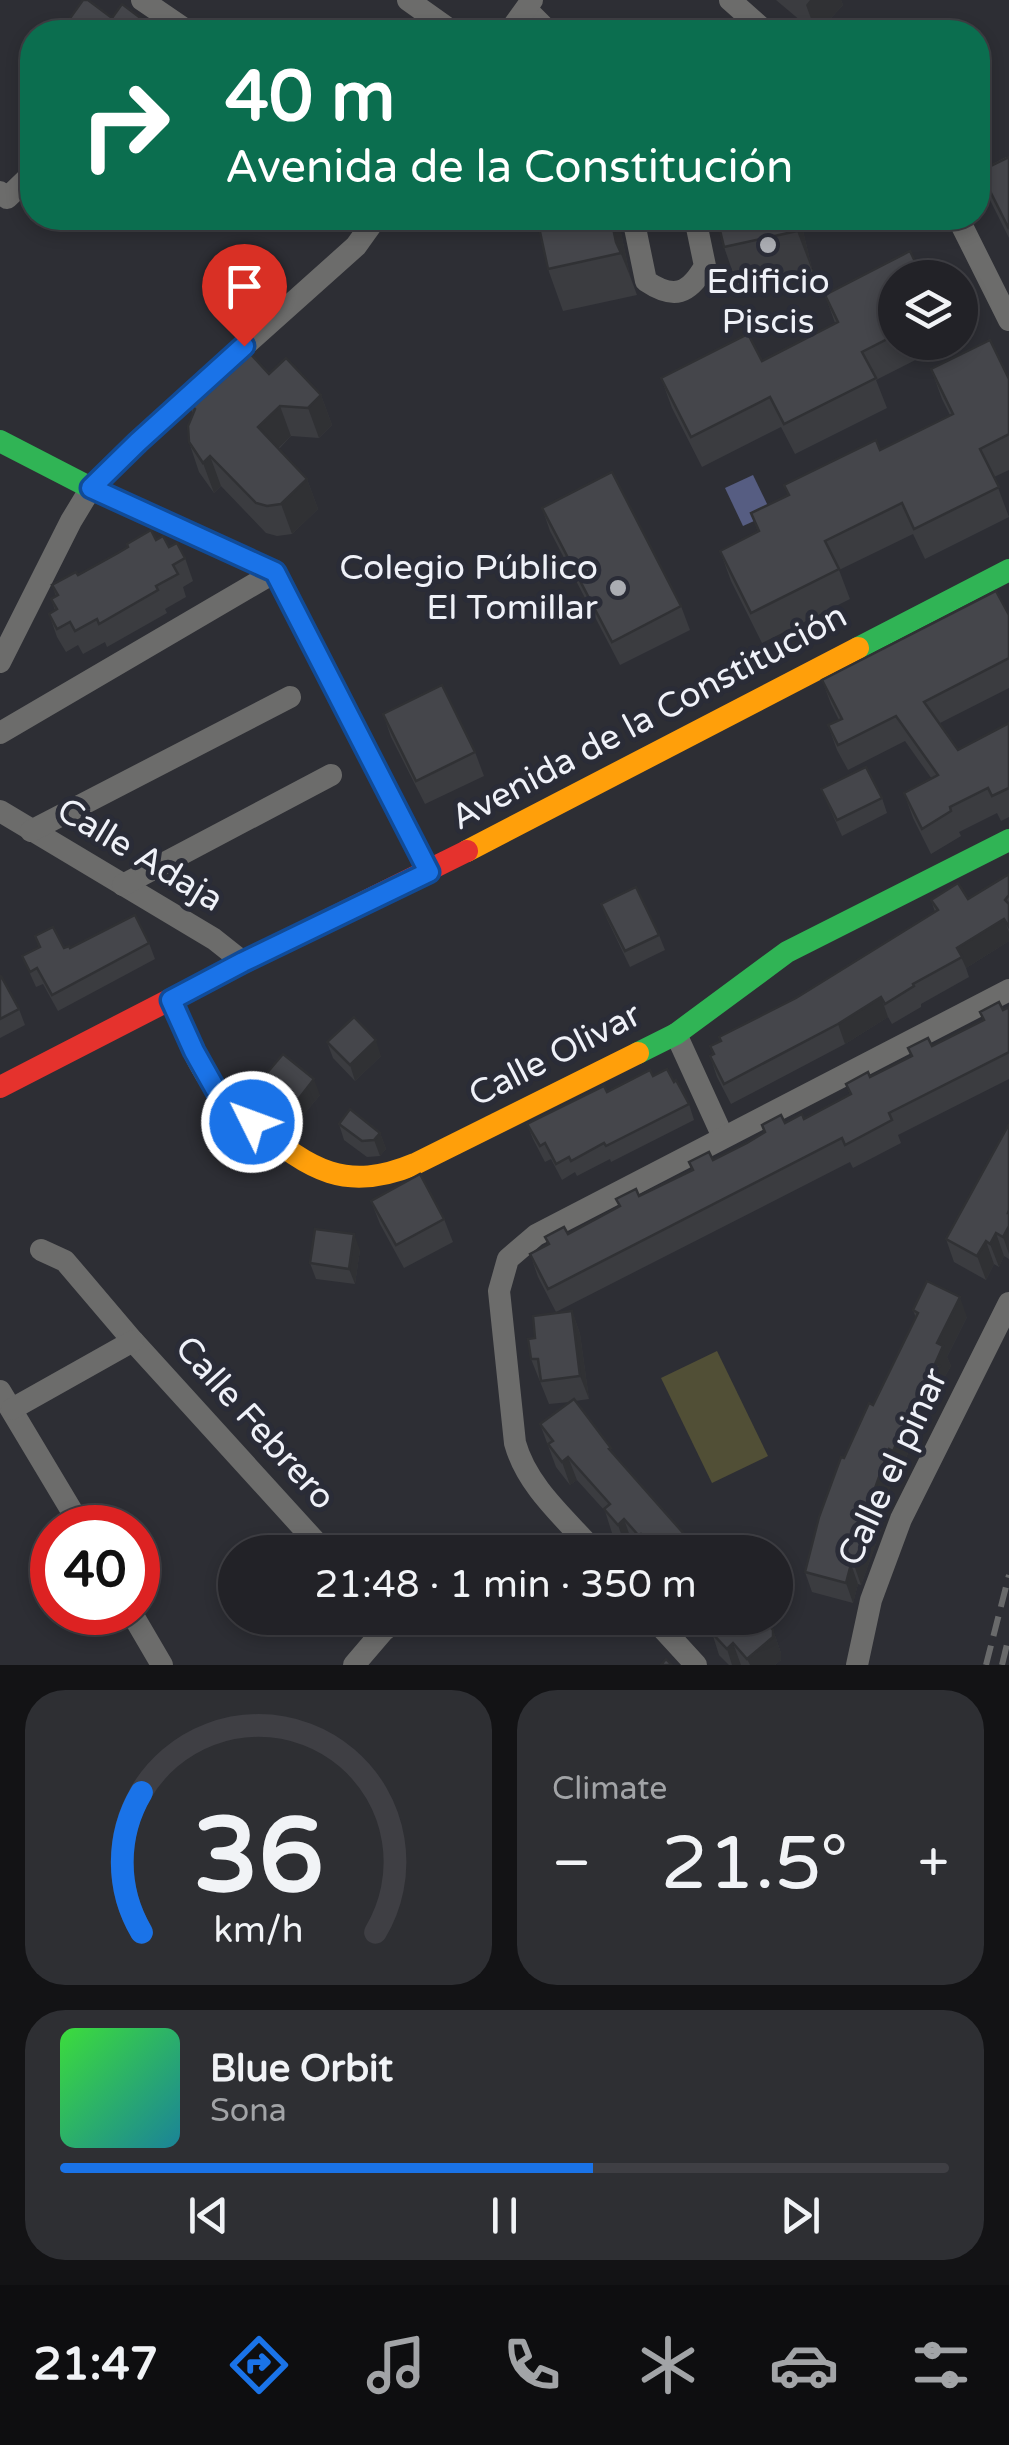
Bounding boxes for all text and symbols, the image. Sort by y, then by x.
text: 40 m [225,56,395,140]
icon: right [60,60,190,190]
text: Avenida de la Constitución [225,141,793,195]
marker: Edificio Piscis [757,234,779,256]
pin [202,244,287,347]
icon: arrive [217,259,272,314]
map controls [878,260,978,360]
button: layers [878,260,978,360]
place label: Edificio Piscis [706,261,830,343]
place label: Colegio Público El Tomillar [339,547,599,629]
marker: Colegio Público El Tomillar [607,577,629,599]
street label: Avenida de la Constitución [444,595,854,839]
street label: Calle Adaja [49,789,231,921]
street label: Calle Olivar [462,994,648,1116]
position arrow [200,1070,304,1174]
street label: Calle Febrero [166,1328,344,1518]
street label: Calle el pinar [829,1361,957,1572]
speed limit sign: 40 [30,1505,160,1635]
text: 21:48 · 1 min · 350 m [314,1562,697,1608]
text: Climate [552,1770,667,1808]
text: 36 [193,1795,324,1920]
text: 21.5° [661,1819,848,1909]
text: − [552,1831,591,1897]
text: + [918,1831,949,1897]
text: km/h [214,1909,303,1952]
text: Blue Orbit [210,2046,393,2092]
text: Sona [210,2092,287,2130]
icon: previous [181,2188,236,2243]
icon: pause [477,2188,532,2243]
icon: next [773,2188,828,2243]
icon: directions [224,2330,294,2400]
icon: music [361,2330,431,2400]
icon: phone [497,2330,567,2400]
icon: climate [633,2330,703,2400]
icon: car [769,2330,839,2400]
icon: filters [906,2330,976,2400]
text: 21:47 [33,2338,158,2392]

